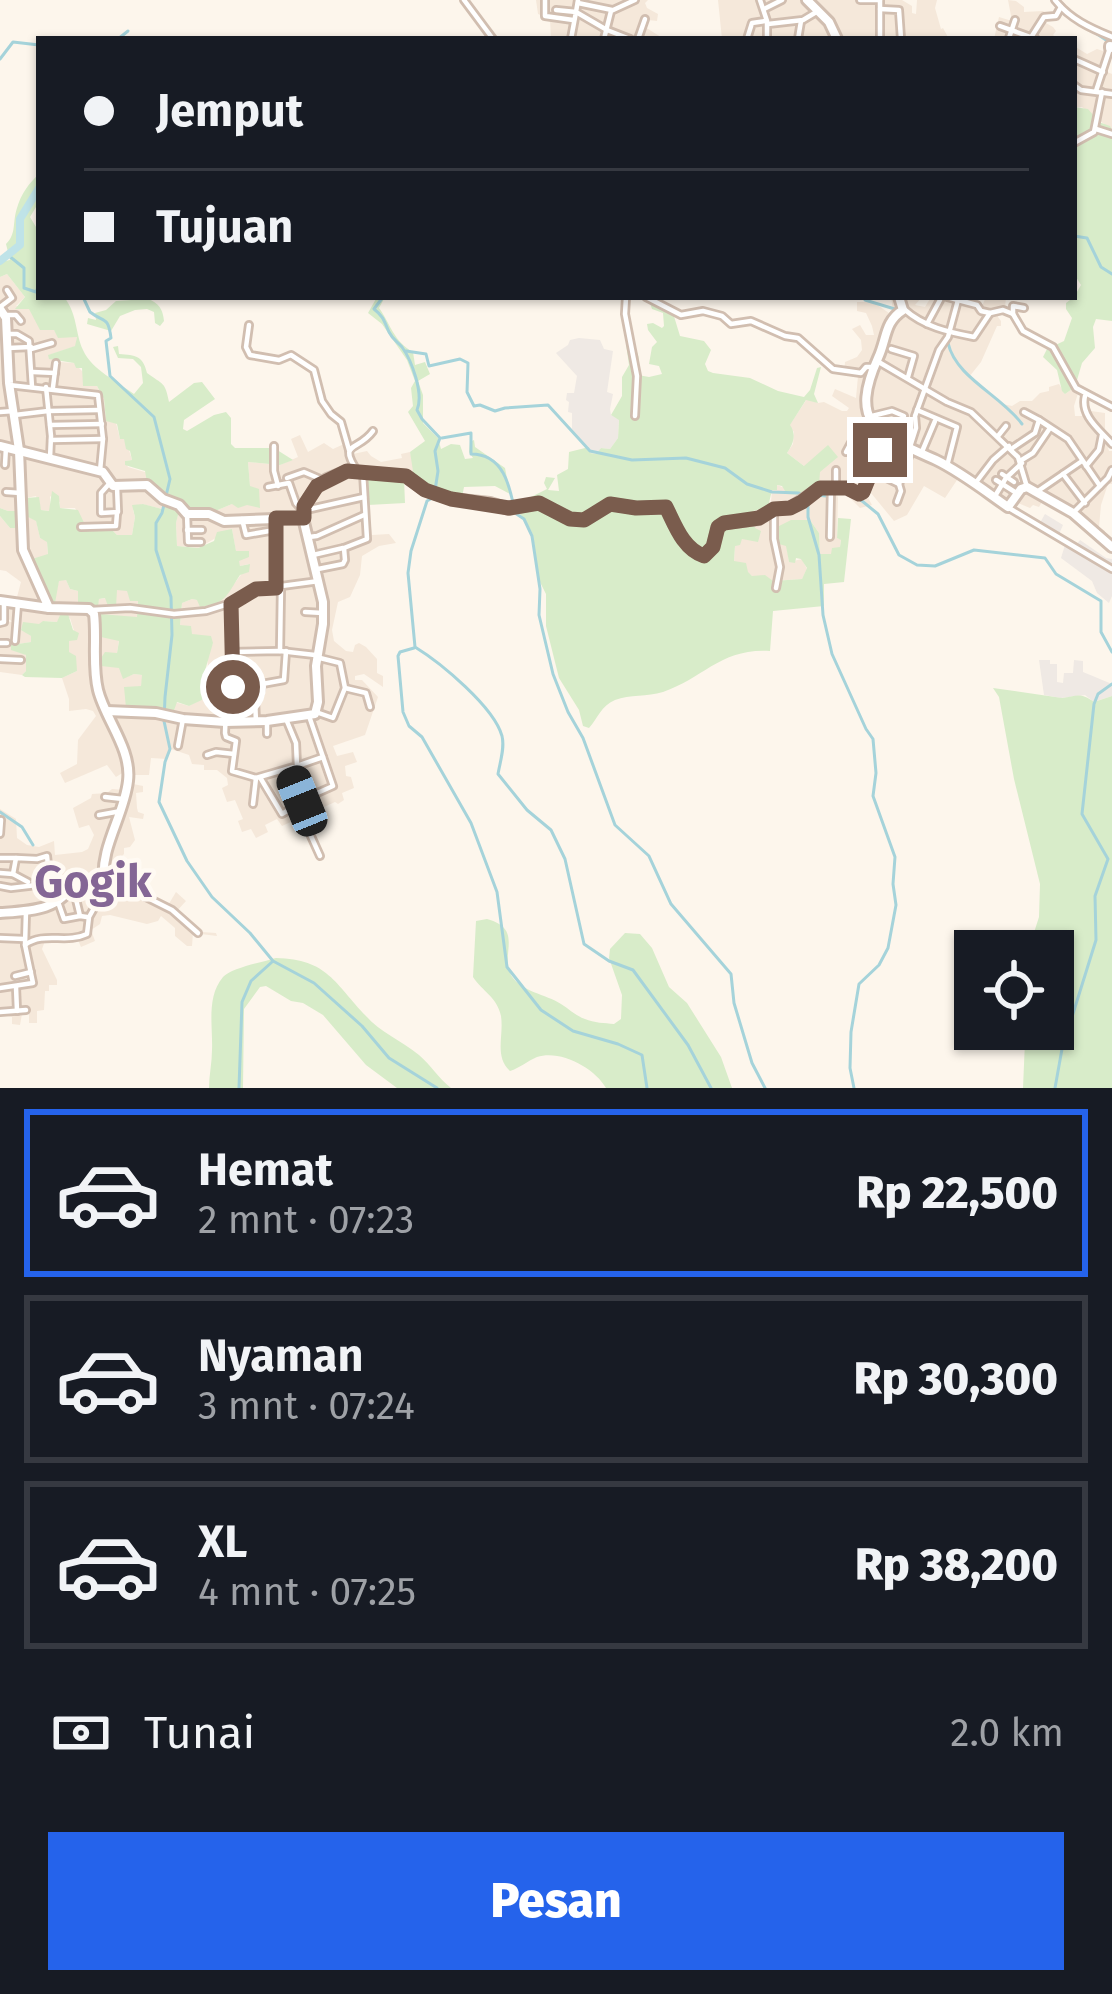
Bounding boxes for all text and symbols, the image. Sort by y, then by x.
text: Jemput [156,84,303,138]
text: Tujuan [156,200,293,254]
route end [853,423,907,477]
route start [206,660,260,714]
car [272,761,332,841]
district label: Gogik [34,855,153,909]
map controls [954,930,1074,1050]
button: locate [954,930,1074,1050]
icon: car [54,1139,162,1247]
text: Hemat [198,1143,333,1197]
text: Rp 22,500 [857,1166,1058,1220]
text: 2 mnt · 07:23 [198,1197,414,1243]
icon: car [54,1325,162,1433]
text: Nyaman [198,1329,363,1383]
text: Rp 30,300 [854,1352,1058,1406]
text: 3 mnt · 07:24 [198,1383,415,1429]
icon: car [54,1511,162,1619]
text: XL [198,1515,247,1569]
text: Rp 38,200 [855,1538,1058,1592]
text: 4 mnt · 07:25 [198,1569,416,1615]
icon: cash [48,1700,114,1766]
text: Tunai [144,1706,255,1760]
text: 2.0 km [950,1710,1064,1756]
button: Pesan [48,1832,1064,1970]

